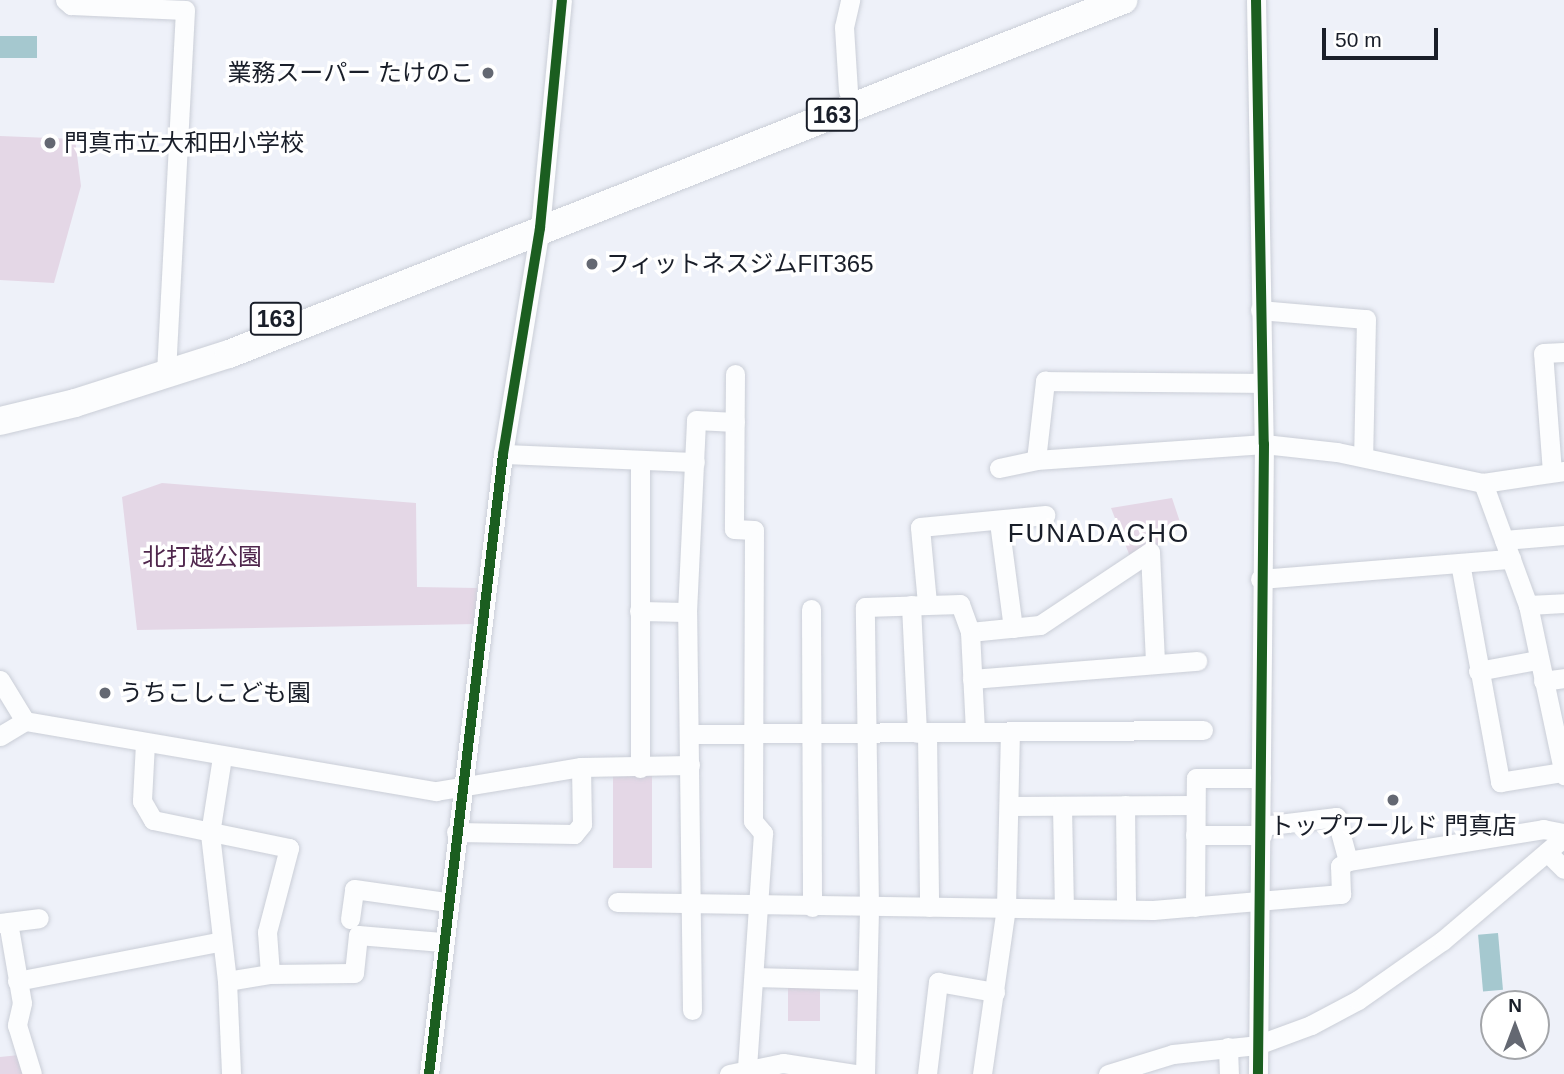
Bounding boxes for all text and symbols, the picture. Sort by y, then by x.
scale bar [1326,14,1442,58]
text: 50 m [1335,28,1382,51]
place label: 業務スーパー たけのこ [227,59,474,87]
marker: 業務スーパー たけのこ [480,65,496,81]
road number: 163 [806,96,858,134]
place label: 門真市立大和田小学校 [64,129,304,157]
marker: 門真市立大和田小学校 [42,135,58,151]
place label: フィットネスジムFIT365 [606,250,874,278]
marker: フィットネスジムFIT365 [584,256,600,272]
road number: 163 [250,300,302,338]
district label: FUNADACHO [1009,518,1189,550]
park label: 北打越公園 [142,543,262,571]
place label: うちこしこども園 [119,679,311,707]
marker: うちこしこども園 [97,685,113,701]
marker: トップワールド 門真店 [1385,792,1401,808]
place label: トップワールド 門真店 [1270,812,1516,840]
north arrow [1480,990,1550,1060]
text: N [1508,995,1522,1016]

